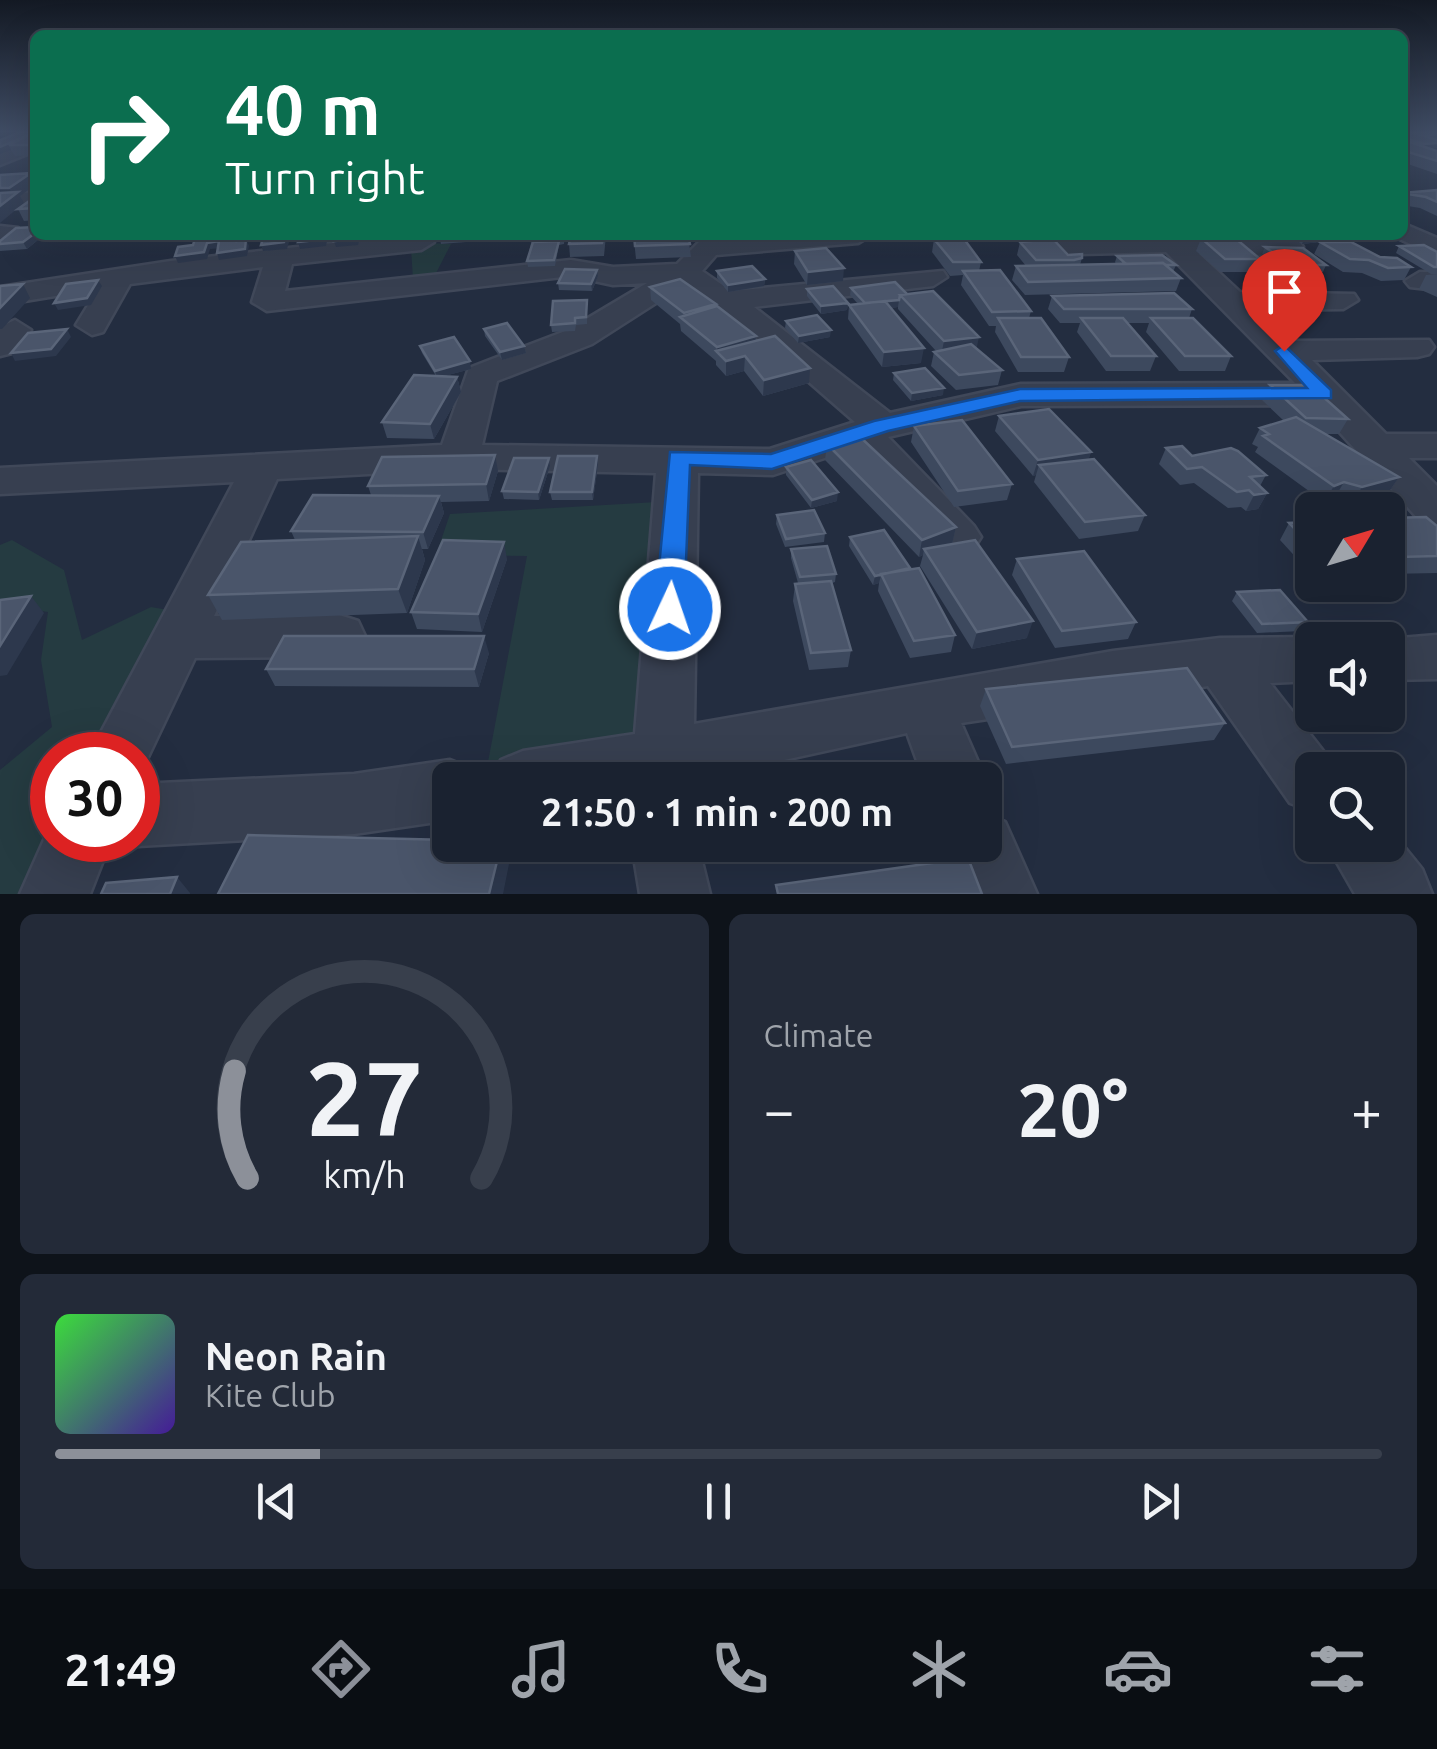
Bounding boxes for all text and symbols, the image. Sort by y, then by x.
icon: right [60,70,190,200]
text: 40 m [225,70,381,148]
text: Turn right [225,152,425,203]
pin [1242,249,1327,352]
icon: arrive [1257,264,1312,319]
north arrow [1295,492,1405,602]
map controls [1295,492,1405,862]
position arrow [618,557,722,661]
button: sound [1295,622,1405,732]
speed limit sign: 30 [30,732,160,862]
button: search [1295,752,1405,862]
text: 21:50 · 1 min · 200 m [541,791,893,833]
text: Climate [764,1017,874,1053]
text: 27 [306,1039,423,1156]
text: 20° [1017,1067,1128,1151]
text: − [764,1079,795,1140]
text: + [1351,1079,1382,1140]
text: km/h [323,1155,406,1195]
text: Neon Rain [205,1335,387,1377]
text: Kite Club [205,1377,335,1413]
icon: previous [249,1474,304,1529]
icon: pause [691,1474,746,1529]
icon: next [1133,1474,1188,1529]
icon: directions [306,1634,376,1704]
icon: music [506,1634,576,1704]
icon: phone [705,1634,775,1704]
icon: climate [904,1634,974,1704]
icon: car [1103,1634,1173,1704]
icon: filters [1302,1634,1372,1704]
text: 21:49 [65,1644,177,1695]

